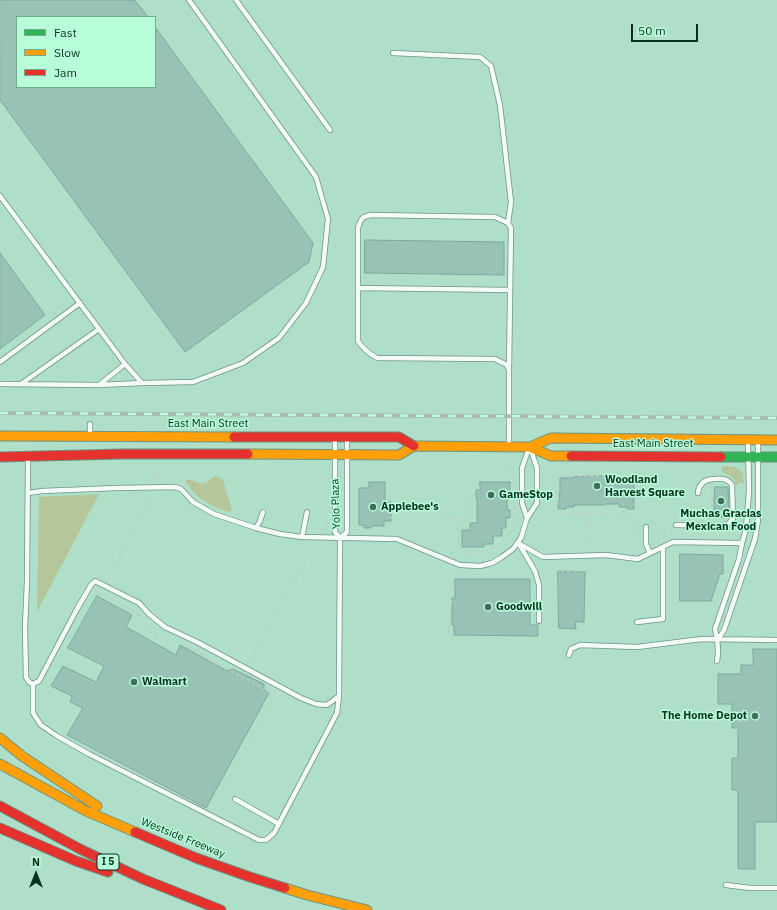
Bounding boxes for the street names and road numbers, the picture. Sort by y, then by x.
street label: East Main Street [168,417,248,431]
street label: East Main Street [613,437,693,451]
street label: Yolo Plaza [329,479,343,529]
street label: Westside Freeway [139,815,227,861]
road number: I 5 [97,854,119,870]

